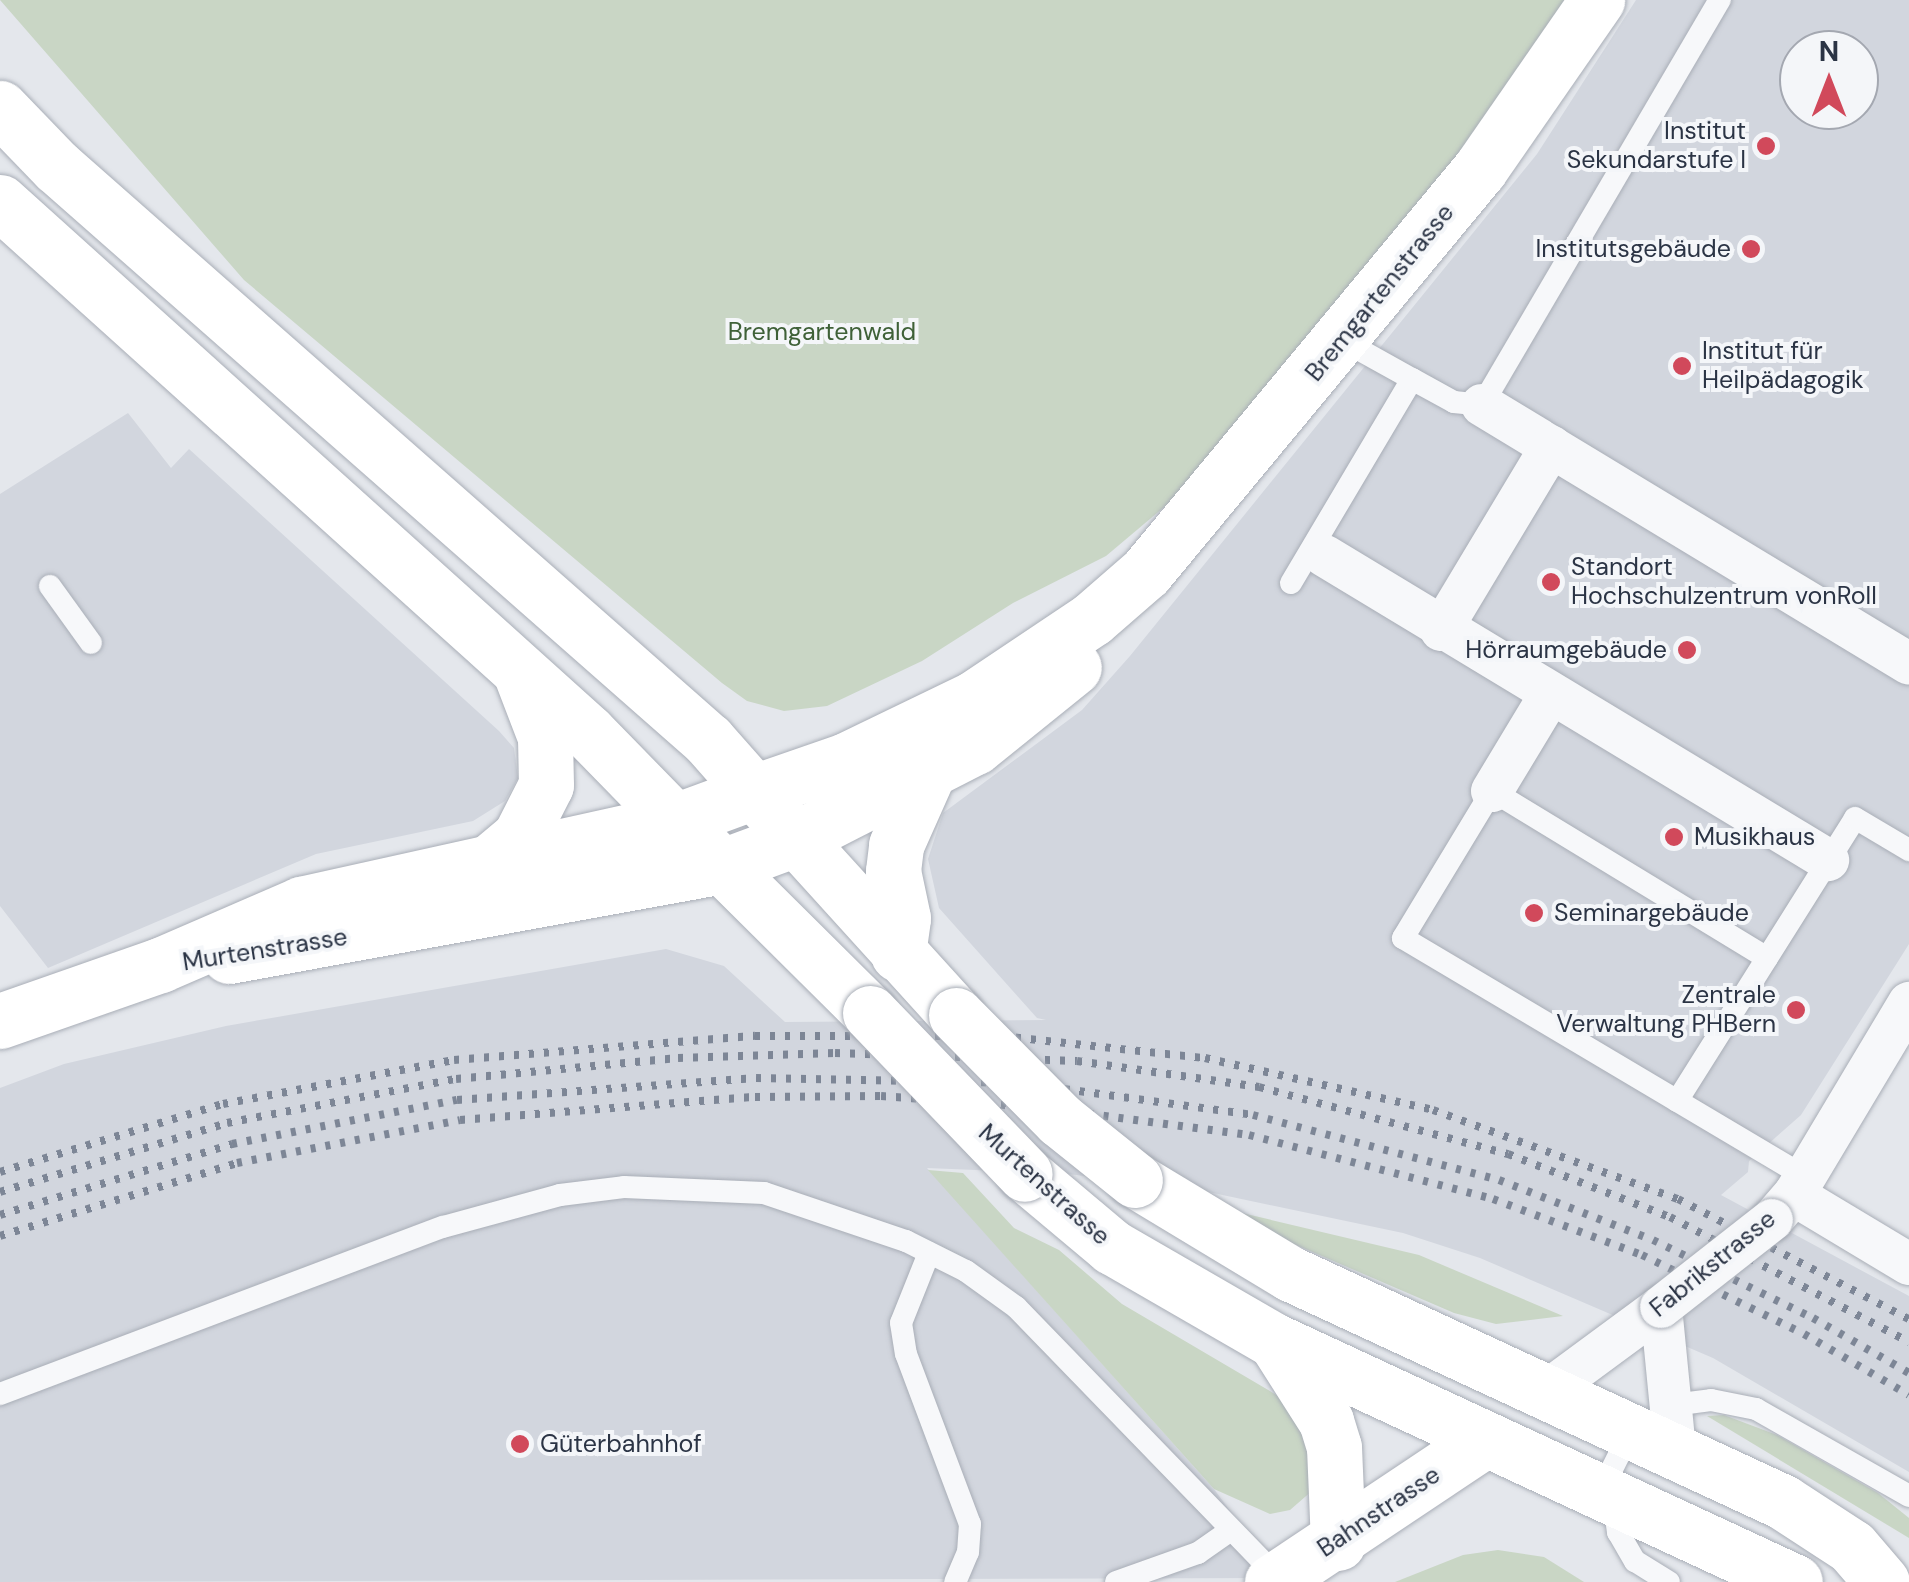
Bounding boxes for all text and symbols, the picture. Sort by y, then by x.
north arrow [1779,30,1879,130]
text: N [1819,33,1839,70]
place label: Institut Sekundarstufe I [1567,117,1746,176]
marker: Institut Sekundarstufe I [1755,135,1777,157]
street label: Bremgartenstrasse [1299,198,1461,388]
place label: Institutsgebäude [1535,234,1731,264]
marker: Institutsgebäude [1740,238,1762,260]
park label: Bremgartenwald [728,317,916,347]
place label: Institut für Heilpädagogik [1702,337,1864,396]
marker: Institut für Heilpädagogik [1671,355,1693,377]
place label: Standort Hochschulzentrum vonRoll [1571,553,1877,612]
marker: Standort Hochschulzentrum vonRoll [1540,571,1562,593]
place label: Hörraumgebäude [1465,635,1667,665]
marker: Hörraumgebäude [1676,639,1698,661]
place label: Musikhaus [1694,822,1815,852]
marker: Musikhaus [1663,826,1685,848]
place label: Seminargebäude [1554,898,1749,928]
marker: Seminargebäude [1523,902,1545,924]
street label: Murtenstrasse [180,922,350,978]
place label: Zentrale Verwaltung PHBern [1556,981,1776,1040]
marker: Zentrale Verwaltung PHBern [1785,999,1807,1021]
street label: Murtenstrasse [972,1118,1116,1252]
street label: Fabrikstrasse [1644,1204,1782,1324]
place label: Güterbahnhof [540,1429,702,1459]
marker: Güterbahnhof [509,1433,531,1455]
street label: Bahnstrasse [1312,1460,1446,1564]

